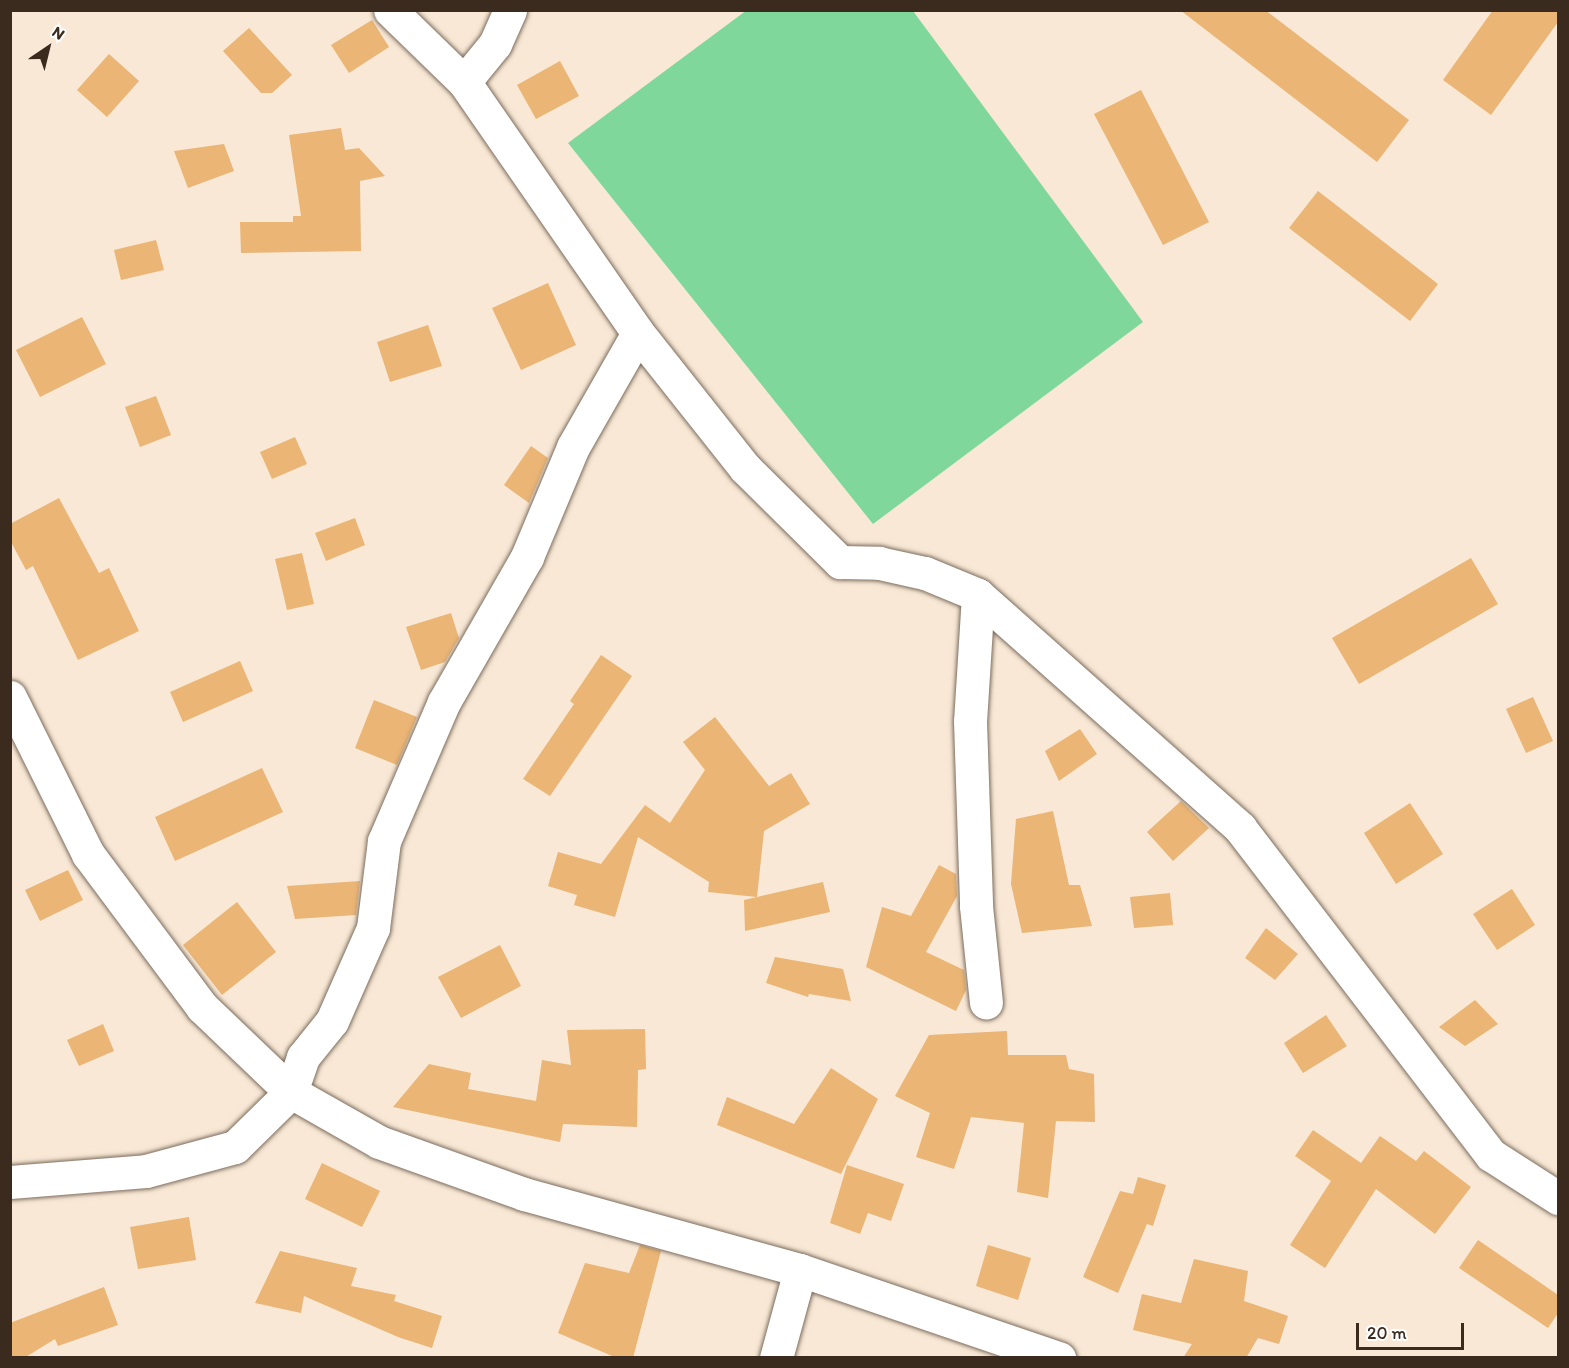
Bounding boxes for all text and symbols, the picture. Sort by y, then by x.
north arrow [18,18,78,78]
text: N [49,22,68,44]
scale bar [1359,1311,1467,1349]
text: 20 m [1367,1322,1407,1344]

